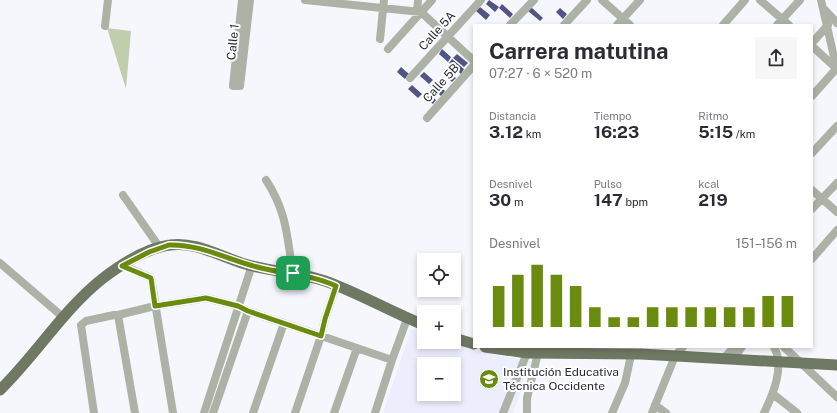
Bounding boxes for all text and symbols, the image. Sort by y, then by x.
street label: Calle 5A [416,8,458,53]
street label: Calle 1 [224,23,242,61]
button: share [755,37,797,79]
text: Carrera matutina [489,38,668,64]
street label: Calle 5B [420,61,462,105]
text: 07:27 · 6 × 520 m [489,66,592,81]
text: Distancia [489,110,536,122]
text: Tiempo [594,110,631,122]
text: Ritmo [698,110,728,122]
text: 3.12 [489,122,523,142]
text: 16:23 [594,122,639,142]
text: 5:15 [698,122,733,142]
text: km [523,128,541,140]
text: /km [733,128,755,140]
text: Desnivel [489,178,532,190]
text: Pulso [594,178,622,190]
text: kcal [698,178,720,190]
text: 30 [489,190,511,210]
text: 147 [594,190,623,210]
text: 219 [698,190,728,210]
text: m [511,196,523,208]
text: bpm [623,196,648,208]
text: Desnivel [489,236,540,251]
text: 151–156 m [736,236,797,251]
map controls [417,253,461,401]
button: locate [417,253,461,297]
pin [276,256,310,290]
icon: arrive [282,262,304,284]
button: + [417,305,461,349]
button: − [417,357,461,401]
place label: Institución Educativa Técnica Occidente [503,365,619,393]
school or university icon: Institución Educativa Técnica Occidente [478,368,500,390]

